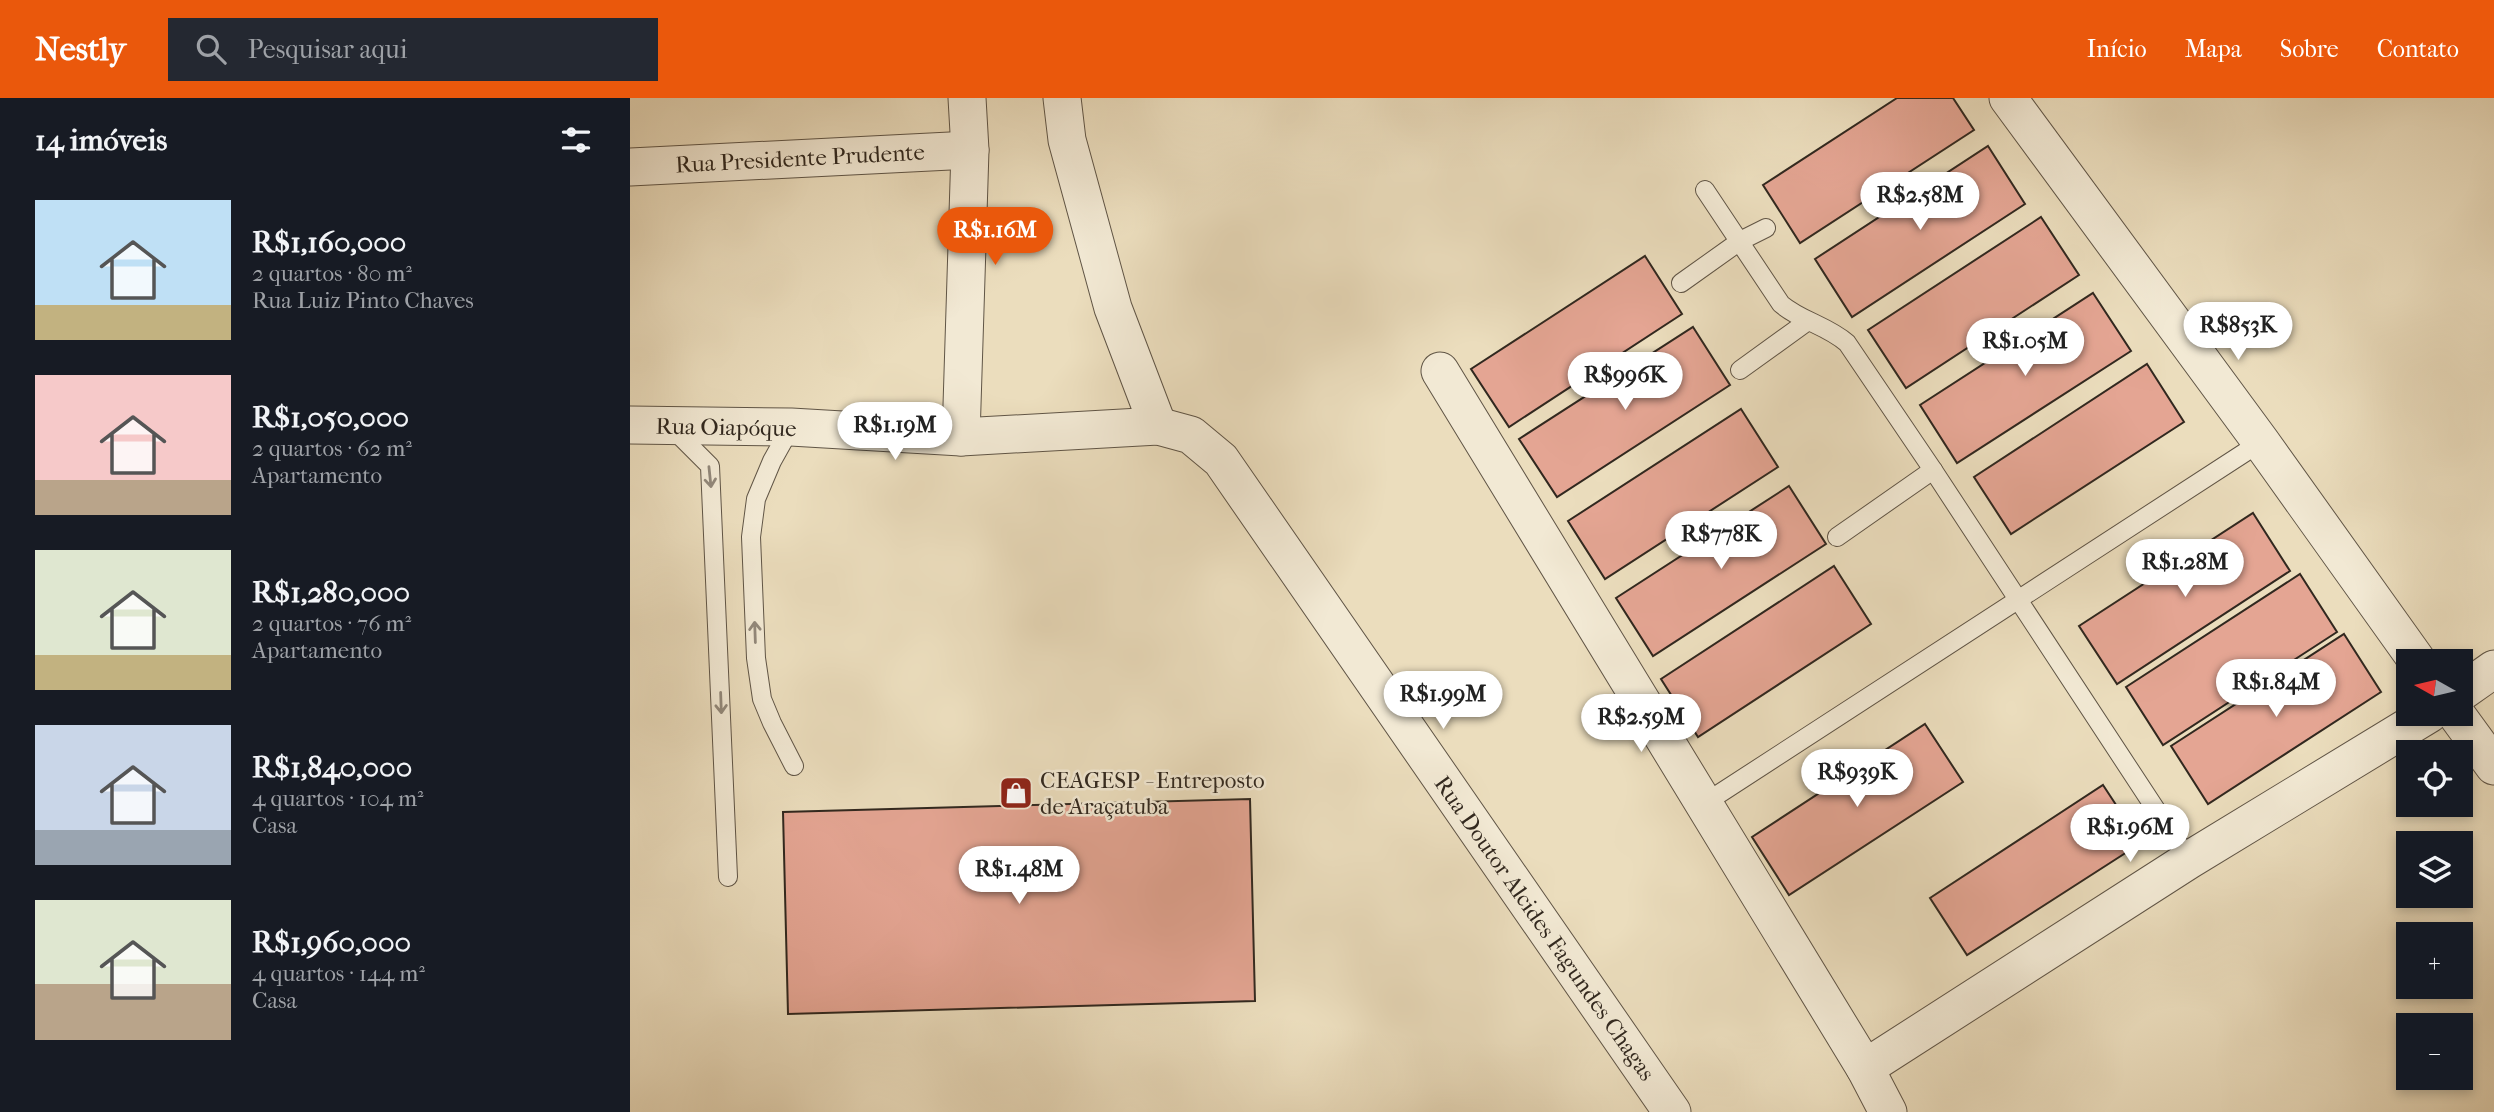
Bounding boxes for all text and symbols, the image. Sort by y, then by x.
search box [168,18,658,81]
text: Nestly [35,30,126,69]
icon: search [192,30,230,68]
text: Pesquisar aqui [248,34,407,65]
text: Início [2087,35,2147,63]
text: Mapa [2185,35,2242,63]
text: Sobre [2280,35,2339,63]
text: Contato [2377,35,2459,63]
icon: filters [557,121,595,159]
text: 14 imóveis [35,123,167,158]
street label: Rua Presidente Prudente [675,138,925,179]
pin: R$2.58M [1855,172,1985,232]
text: R$2.58M [1876,181,1964,208]
pin: R$1.16M [930,208,1060,267]
text: R$1.16M [953,216,1037,243]
text: R$1,160,000 [252,225,406,260]
icon: home [91,228,175,312]
text: 2 quartos · 80 m² [252,260,412,287]
text: Rua Luiz Pinto Chaves [252,287,474,314]
pin: R$853K [2181,302,2295,362]
text: R$853K [2200,311,2276,338]
pin: R$1.05M [1960,318,2090,378]
text: R$1.05M [1982,327,2068,354]
pin: R$996K [1568,352,1682,412]
text: R$996K [1584,361,1666,388]
text: R$1,050,000 [252,400,409,435]
pin: R$1.19M [830,402,960,462]
icon: home [91,403,175,487]
text: R$1.19M [853,411,937,438]
street label: Rua Oiapóque [655,413,797,442]
text: 2 quartos · 62 m² [252,435,412,462]
text: Apartamento [252,462,382,489]
one-way arrow [703,465,716,487]
pin: R$778K [1664,512,1778,571]
text: R$778K [1681,520,1761,547]
pin: R$1.28M [2120,540,2250,599]
text: R$1.28M [2142,548,2228,575]
text: R$1,280,000 [252,575,410,610]
icon: home [91,578,175,662]
text: 2 quartos · 76 m² [252,610,411,637]
one-way arrow [749,621,762,644]
text: Apartamento [252,637,382,664]
north arrow [2396,649,2473,726]
map controls [2396,649,2473,1090]
pin: R$1.84M [2211,660,2341,719]
text: R$1.84M [2232,668,2320,695]
pin: R$1.99M [1378,672,1508,731]
text: R$1.99M [1400,680,1486,707]
one-way arrow [714,692,727,715]
pin: R$2.59M [1576,694,1706,754]
text: R$2.59M [1597,703,1685,730]
button: locate [2396,740,2473,817]
text: R$1,840,000 [252,750,412,785]
pin: R$939K [1800,750,1914,809]
icon: home [91,753,175,837]
text: R$939K [1817,758,1897,785]
place label: CEAGESP - Entreposto de Araçatuba [1040,767,1265,820]
street label: Rua Doutor Alcides Fagundes Chagas [1429,771,1661,1086]
shop icon: CEAGESP - Entreposto de Araçatuba [997,774,1035,812]
text: 4 quartos · 104 m² [252,785,424,812]
pin: R$1.96M [2065,804,2195,864]
text: Casa [252,812,297,839]
text: R$1.96M [2086,813,2174,840]
button: layers [2396,831,2473,908]
pin: R$1.48M [954,846,1084,906]
text: R$1.48M [975,855,1063,882]
button: + [2396,922,2473,999]
text: R$1,960,000 [252,925,411,960]
icon: home [91,928,175,1012]
text: 4 quartos · 144 m² [252,960,425,987]
text: Casa [252,987,297,1014]
button: − [2396,1013,2473,1090]

